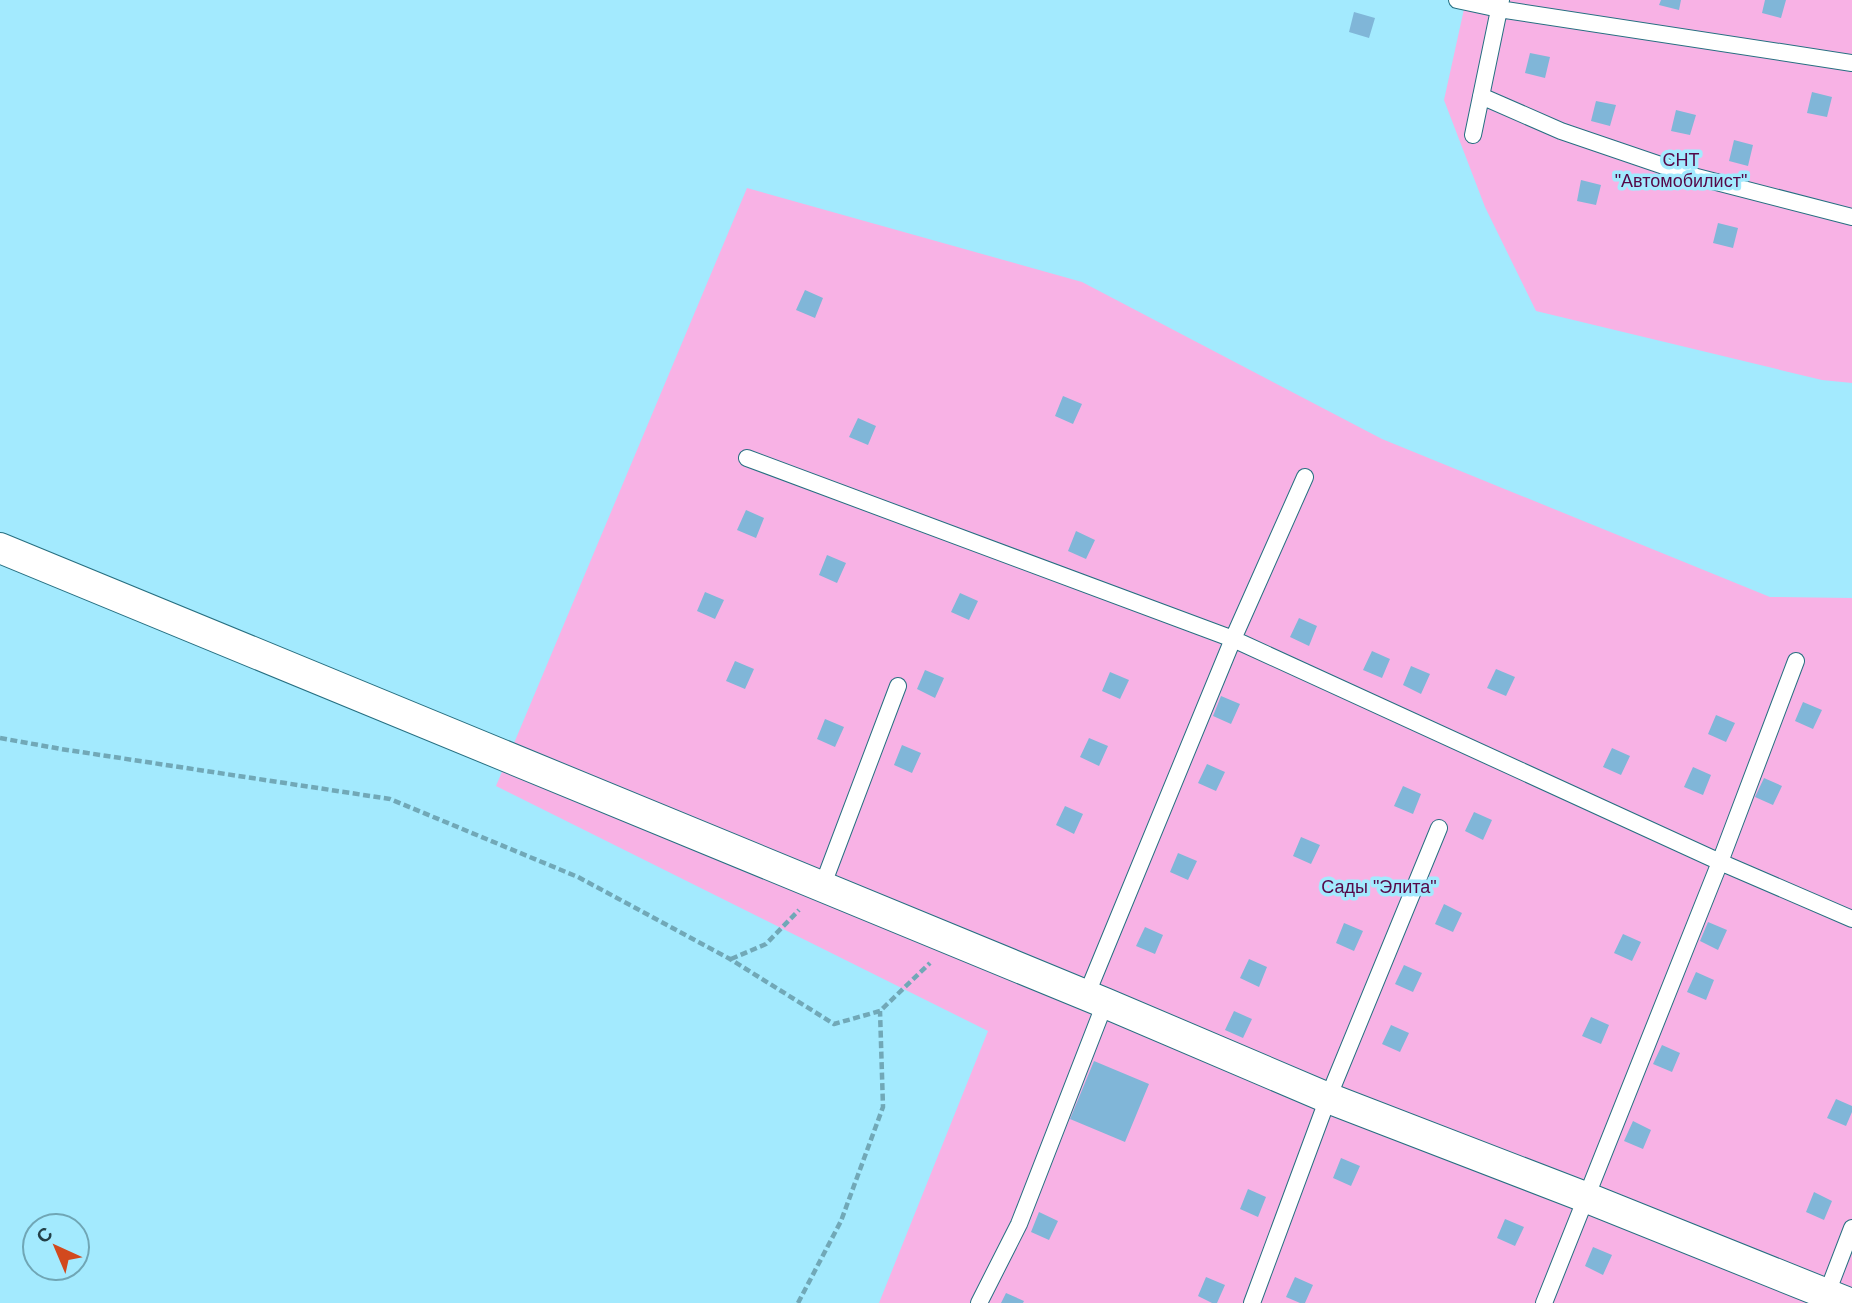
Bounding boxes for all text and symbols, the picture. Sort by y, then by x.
park label: СНТ "Автомобилист" [1615,150,1747,191]
park label: Сады "Элита" [1321,877,1437,897]
north arrow [21,1212,91,1282]
text: С [32,1223,57,1247]

